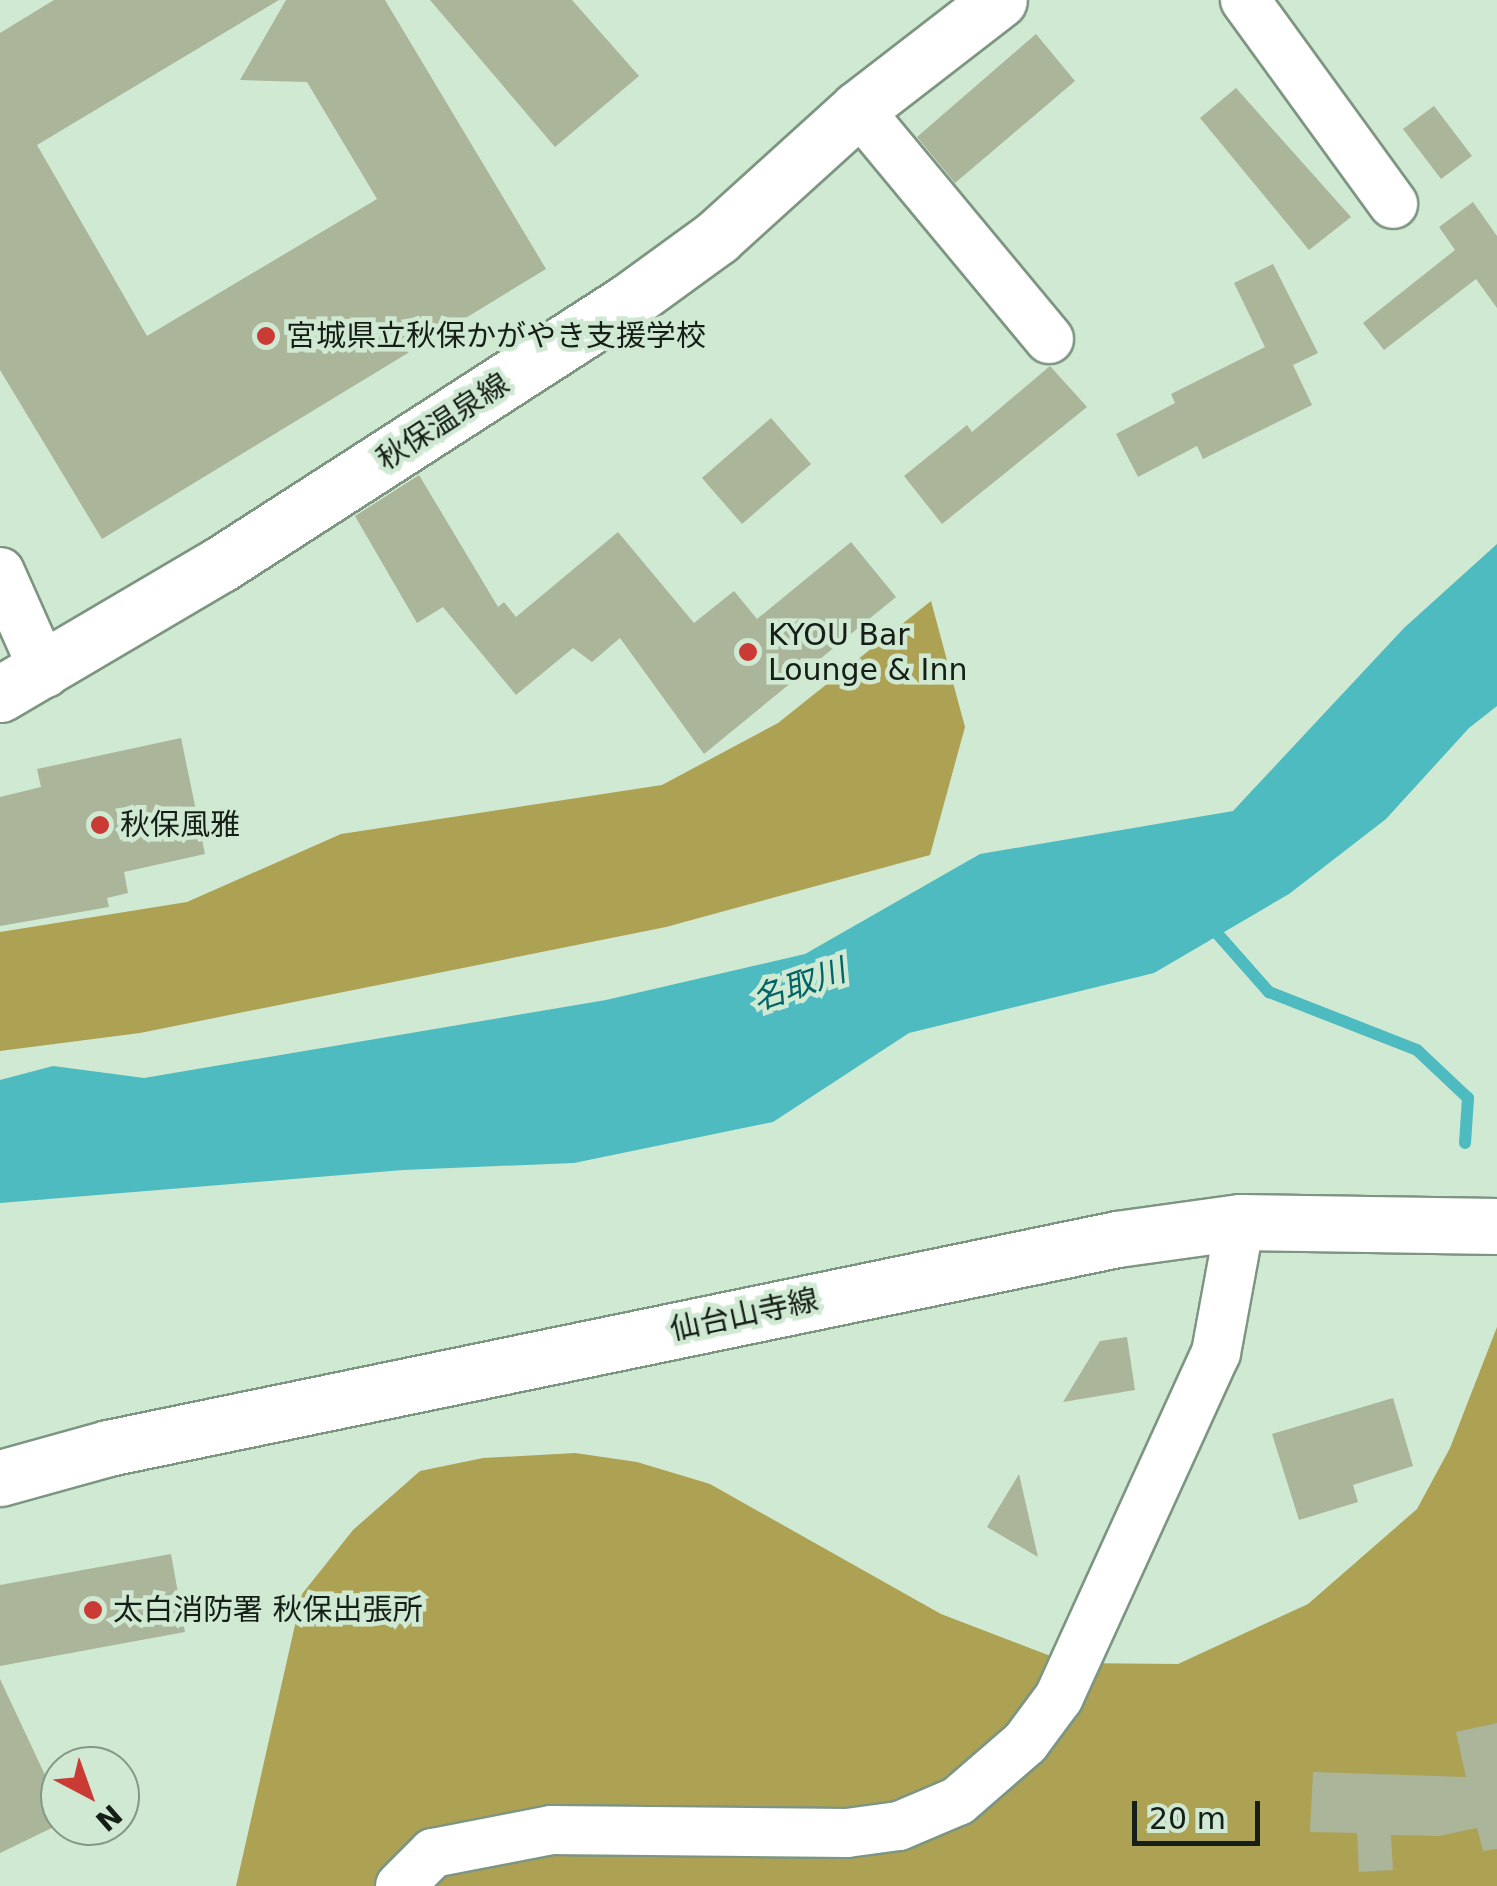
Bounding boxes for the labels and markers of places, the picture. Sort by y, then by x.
place label: 宮城県立秋保かがやき支援学校 [286,318,706,354]
marker: 宮城県立秋保かがやき支援学校 [255,325,277,347]
place label: KYOU Bar Lounge & Inn [768,617,967,688]
marker: KYOU Bar Lounge & Inn [737,641,759,663]
place label: 秋保風雅 [120,807,240,843]
marker: 秋保風雅 [89,814,111,836]
place label: 太白消防署 秋保出張所 [113,1592,423,1628]
marker: 太白消防署 秋保出張所 [82,1599,104,1621]

